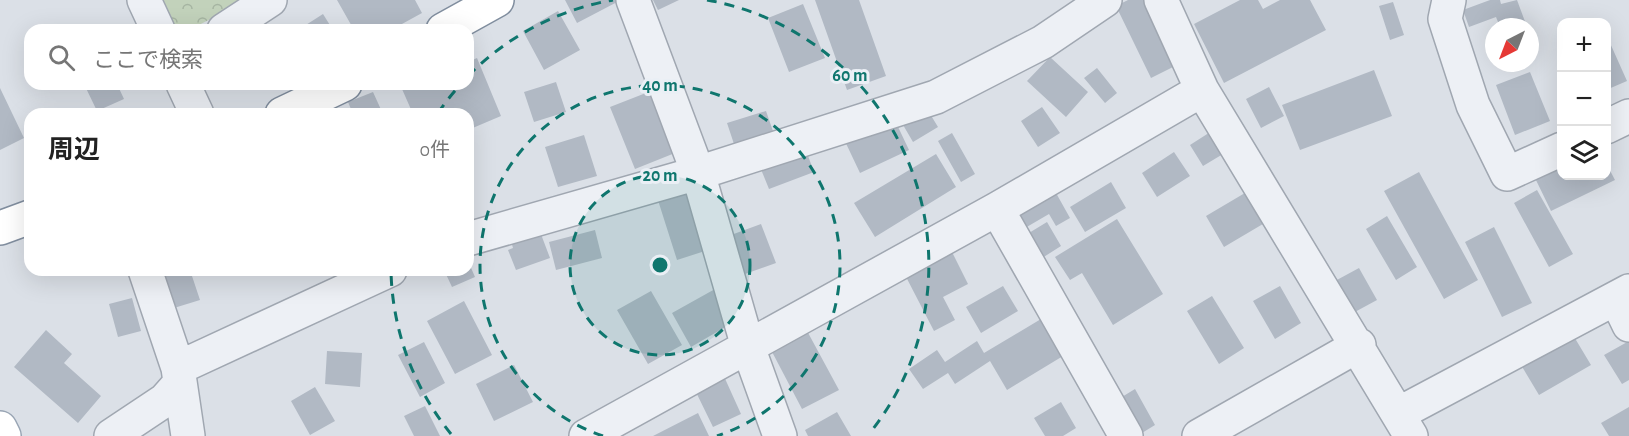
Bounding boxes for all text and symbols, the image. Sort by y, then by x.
north arrow [1485,18,1539,72]
map controls [1557,18,1611,180]
button: + [1557,18,1611,72]
search box [24,24,474,90]
icon: search [45,41,78,74]
text: ここで検索 [93,49,203,71]
text: 60 m [832,67,868,85]
button: − [1557,72,1611,126]
text: 40 m [642,77,678,95]
button: layers [1557,126,1611,180]
text: 周辺 [48,137,100,163]
text: 0件 [419,140,450,160]
text: 20 m [642,167,678,185]
centre of rings [650,255,670,275]

